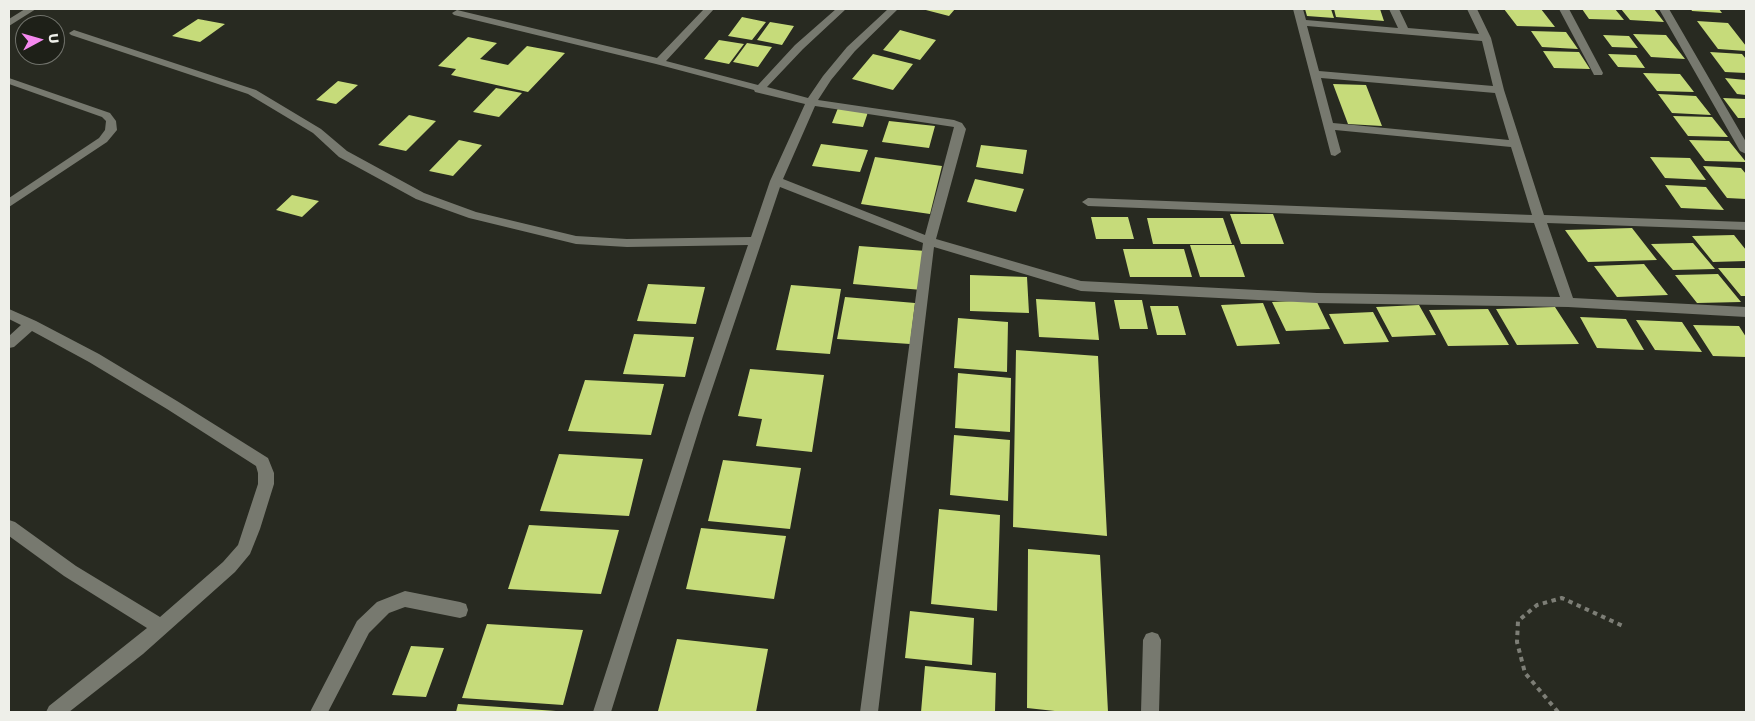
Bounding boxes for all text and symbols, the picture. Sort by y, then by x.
north arrow [15,15,65,65]
text: U [45,33,62,44]

